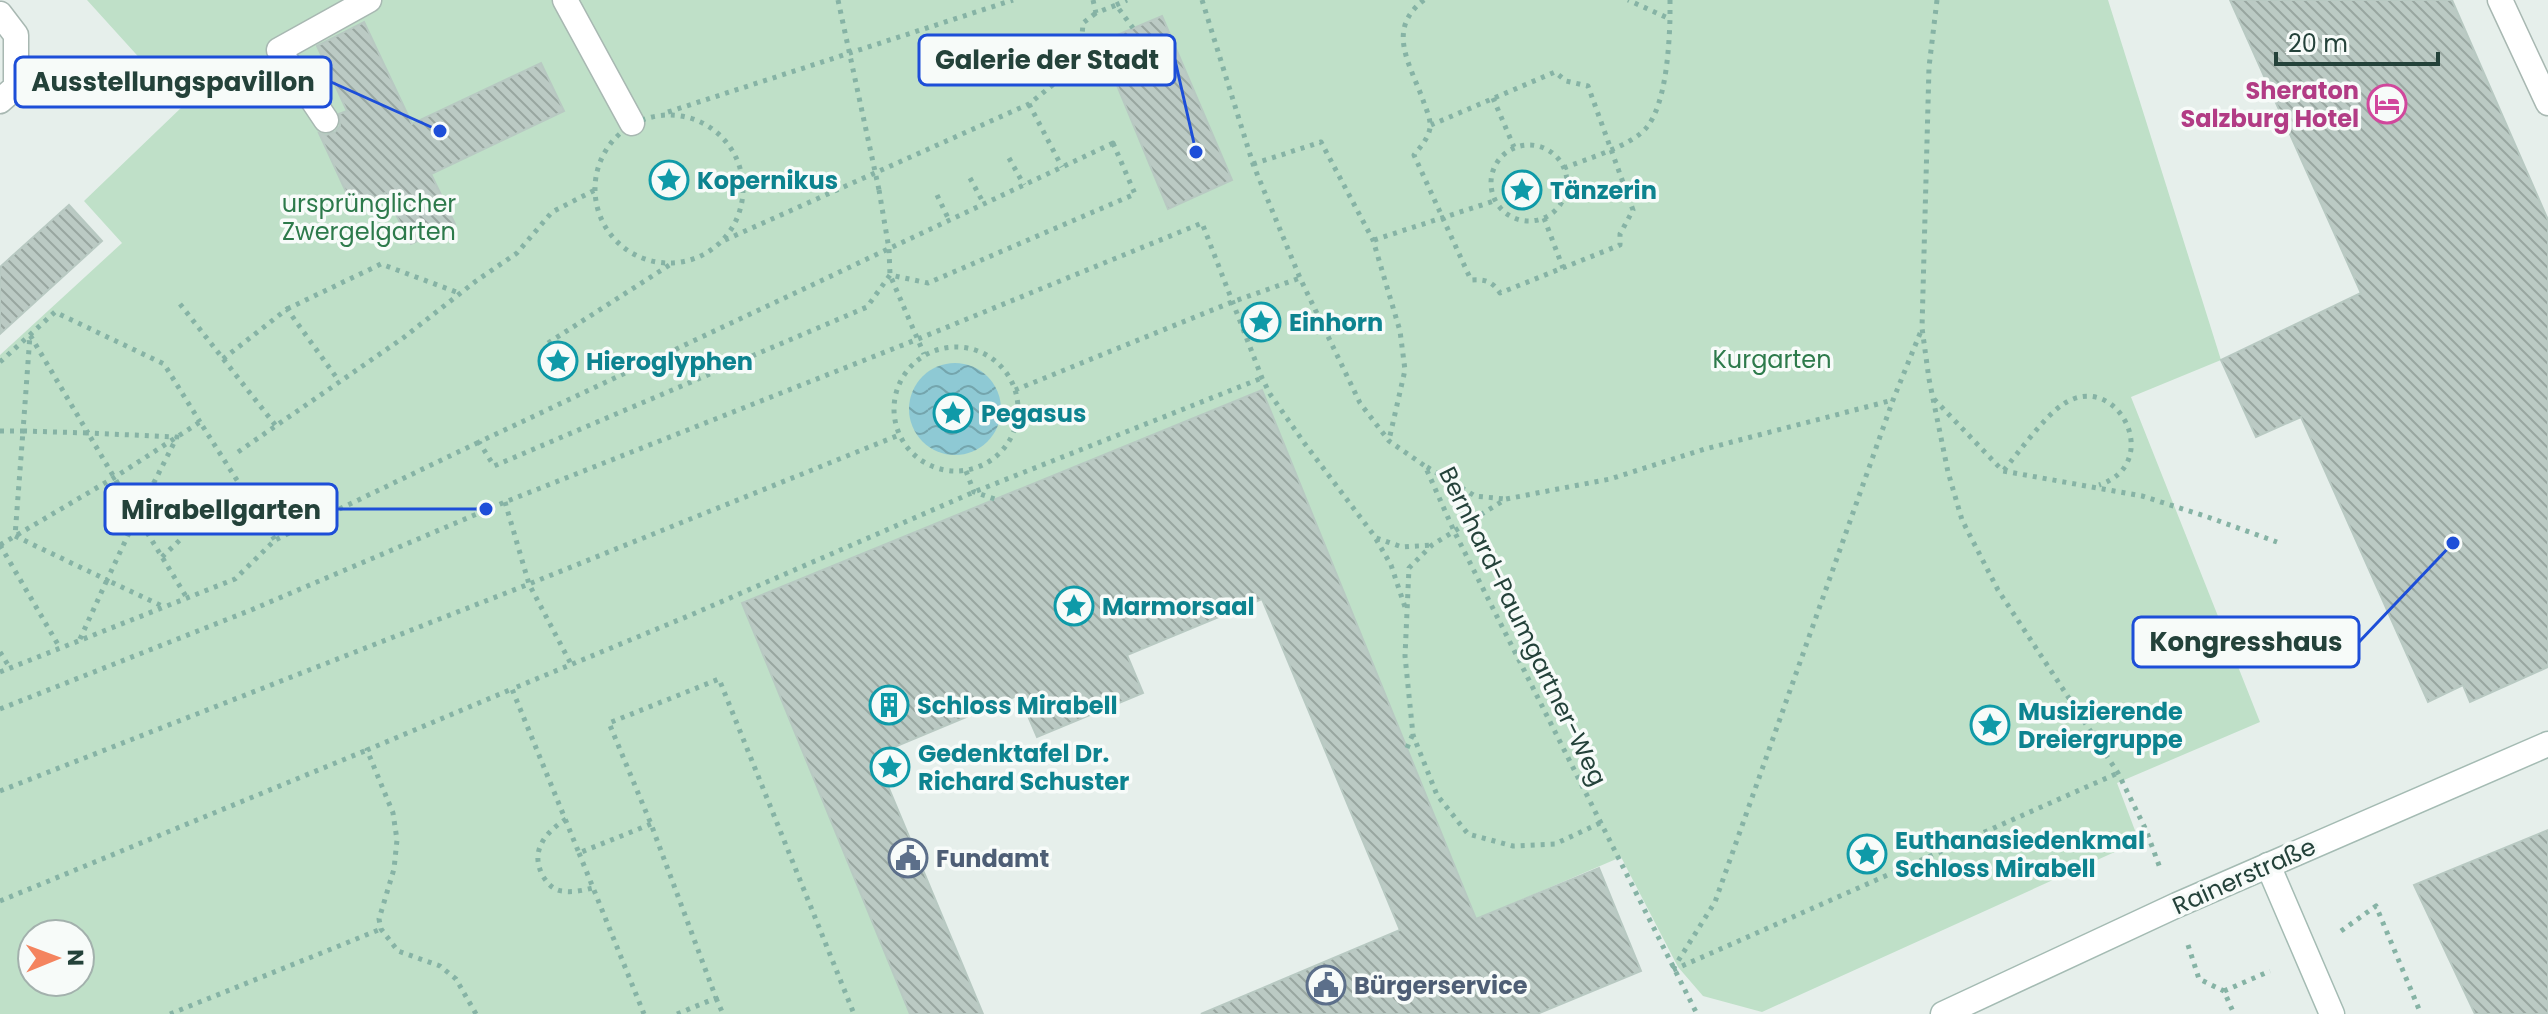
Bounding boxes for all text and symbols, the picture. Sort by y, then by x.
scale bar [2276,16,2438,66]
text: 20 m [2288,27,2348,60]
callout: Galerie der Stadt [919,35,1175,85]
text: Galerie der Stadt [935,42,1159,78]
callout: Ausstellungspavillon [15,57,331,107]
text: Ausstellungspavillon [31,64,315,100]
place label: Sheraton Salzburg Hotel [2180,74,2359,135]
hotel icon: Sheraton Salzburg Hotel [2366,83,2408,125]
place icon: Kopernikus [648,159,690,201]
place label: Kopernikus [697,164,838,197]
place icon: Tänzerin [1501,169,1543,211]
place label: Tänzerin [1550,174,1657,207]
park label: ursprünglicher Zwergelgarten [282,187,456,248]
place icon: Einhorn [1240,301,1282,343]
place label: Einhorn [1289,306,1383,339]
place icon: Hieroglyphen [537,340,579,382]
park label: Kurgarten [1712,343,1832,376]
place label: Hieroglyphen [586,345,753,378]
place icon: Pegasus [932,392,974,434]
place label: Pegasus [981,397,1086,430]
street label: Bernhard-Paumgartner-Weg [1431,461,1615,791]
callout: Mirabellgarten [105,484,337,534]
text: Mirabellgarten [121,492,321,528]
place icon: Marmorsaal [1053,585,1095,627]
place label: Marmorsaal [1102,590,1255,623]
callout: Kongresshaus [2133,617,2359,667]
text: Kongresshaus [2149,624,2343,660]
building icon: Schloss Mirabell [868,684,910,726]
place label: Schloss Mirabell [917,689,1118,722]
place label: Musizierende Dreiergruppe [2018,695,2183,756]
place icon: Musizierende Dreiergruppe [1969,704,2011,746]
place label: Gedenktafel Dr. Richard Schuster [918,737,1129,798]
place icon: Gedenktafel Dr. Richard Schuster [869,746,911,788]
place label: Euthanasiedenkmal Schloss Mirabell [1895,824,2145,885]
street label: Rainerstraße [2167,830,2321,922]
place icon: Euthanasiedenkmal Schloss Mirabell [1846,833,1888,875]
public building icon: Fundamt [887,837,929,879]
place label: Fundamt [936,842,1049,875]
north arrow [16,918,96,998]
text: N [60,949,91,966]
public building icon: Bürgerservice [1305,964,1347,1006]
place label: Bürgerservice [1354,969,1528,1002]

